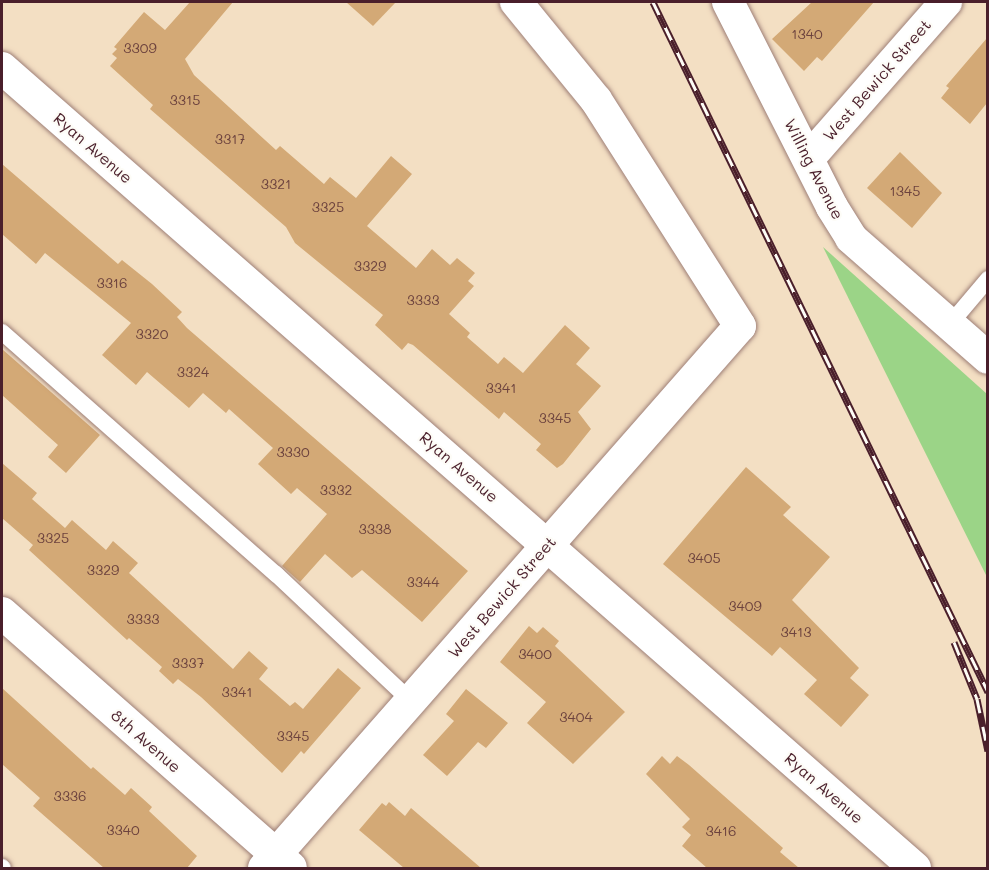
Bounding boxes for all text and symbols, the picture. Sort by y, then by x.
street label: West Bewick Street [819,15,935,145]
house number: 1340 [791,26,823,42]
house number: 3309 [123,40,157,56]
house number: 3315 [170,92,200,108]
street label: Ryan Avenue [50,109,136,187]
street label: Willing Avenue [780,115,848,223]
house number: 3317 [215,131,245,147]
house number: 3321 [261,176,291,192]
house number: 1345 [890,183,920,199]
house number: 3325 [312,199,344,215]
house number: 3329 [354,258,386,274]
house number: 3316 [96,275,128,291]
house number: 3333 [407,292,439,308]
house number: 3320 [136,326,168,342]
house number: 3324 [177,364,209,380]
house number: 3341 [486,380,516,396]
house number: 3345 [539,410,571,426]
street label: Ryan Avenue [416,428,502,506]
house number: 3330 [276,444,310,460]
house number: 3332 [320,482,352,498]
house number: 3338 [358,521,392,537]
house number: 3325 [37,530,69,546]
street label: West Bewick Street [444,532,560,662]
house number: 3405 [687,550,721,566]
house number: 3329 [87,562,119,578]
house number: 3344 [407,574,439,590]
house number: 3409 [728,598,762,614]
house number: 3333 [127,611,159,627]
house number: 3413 [781,624,811,640]
house number: 3400 [518,646,552,662]
house number: 3337 [172,655,204,671]
house number: 3341 [222,684,252,700]
street label: 8th Avenue [107,705,185,777]
house number: 3404 [559,709,593,725]
house number: 3345 [277,728,309,744]
street label: Ryan Avenue [781,749,867,827]
house number: 3336 [53,788,87,804]
house number: 3340 [106,822,140,838]
house number: 3416 [705,823,737,839]

